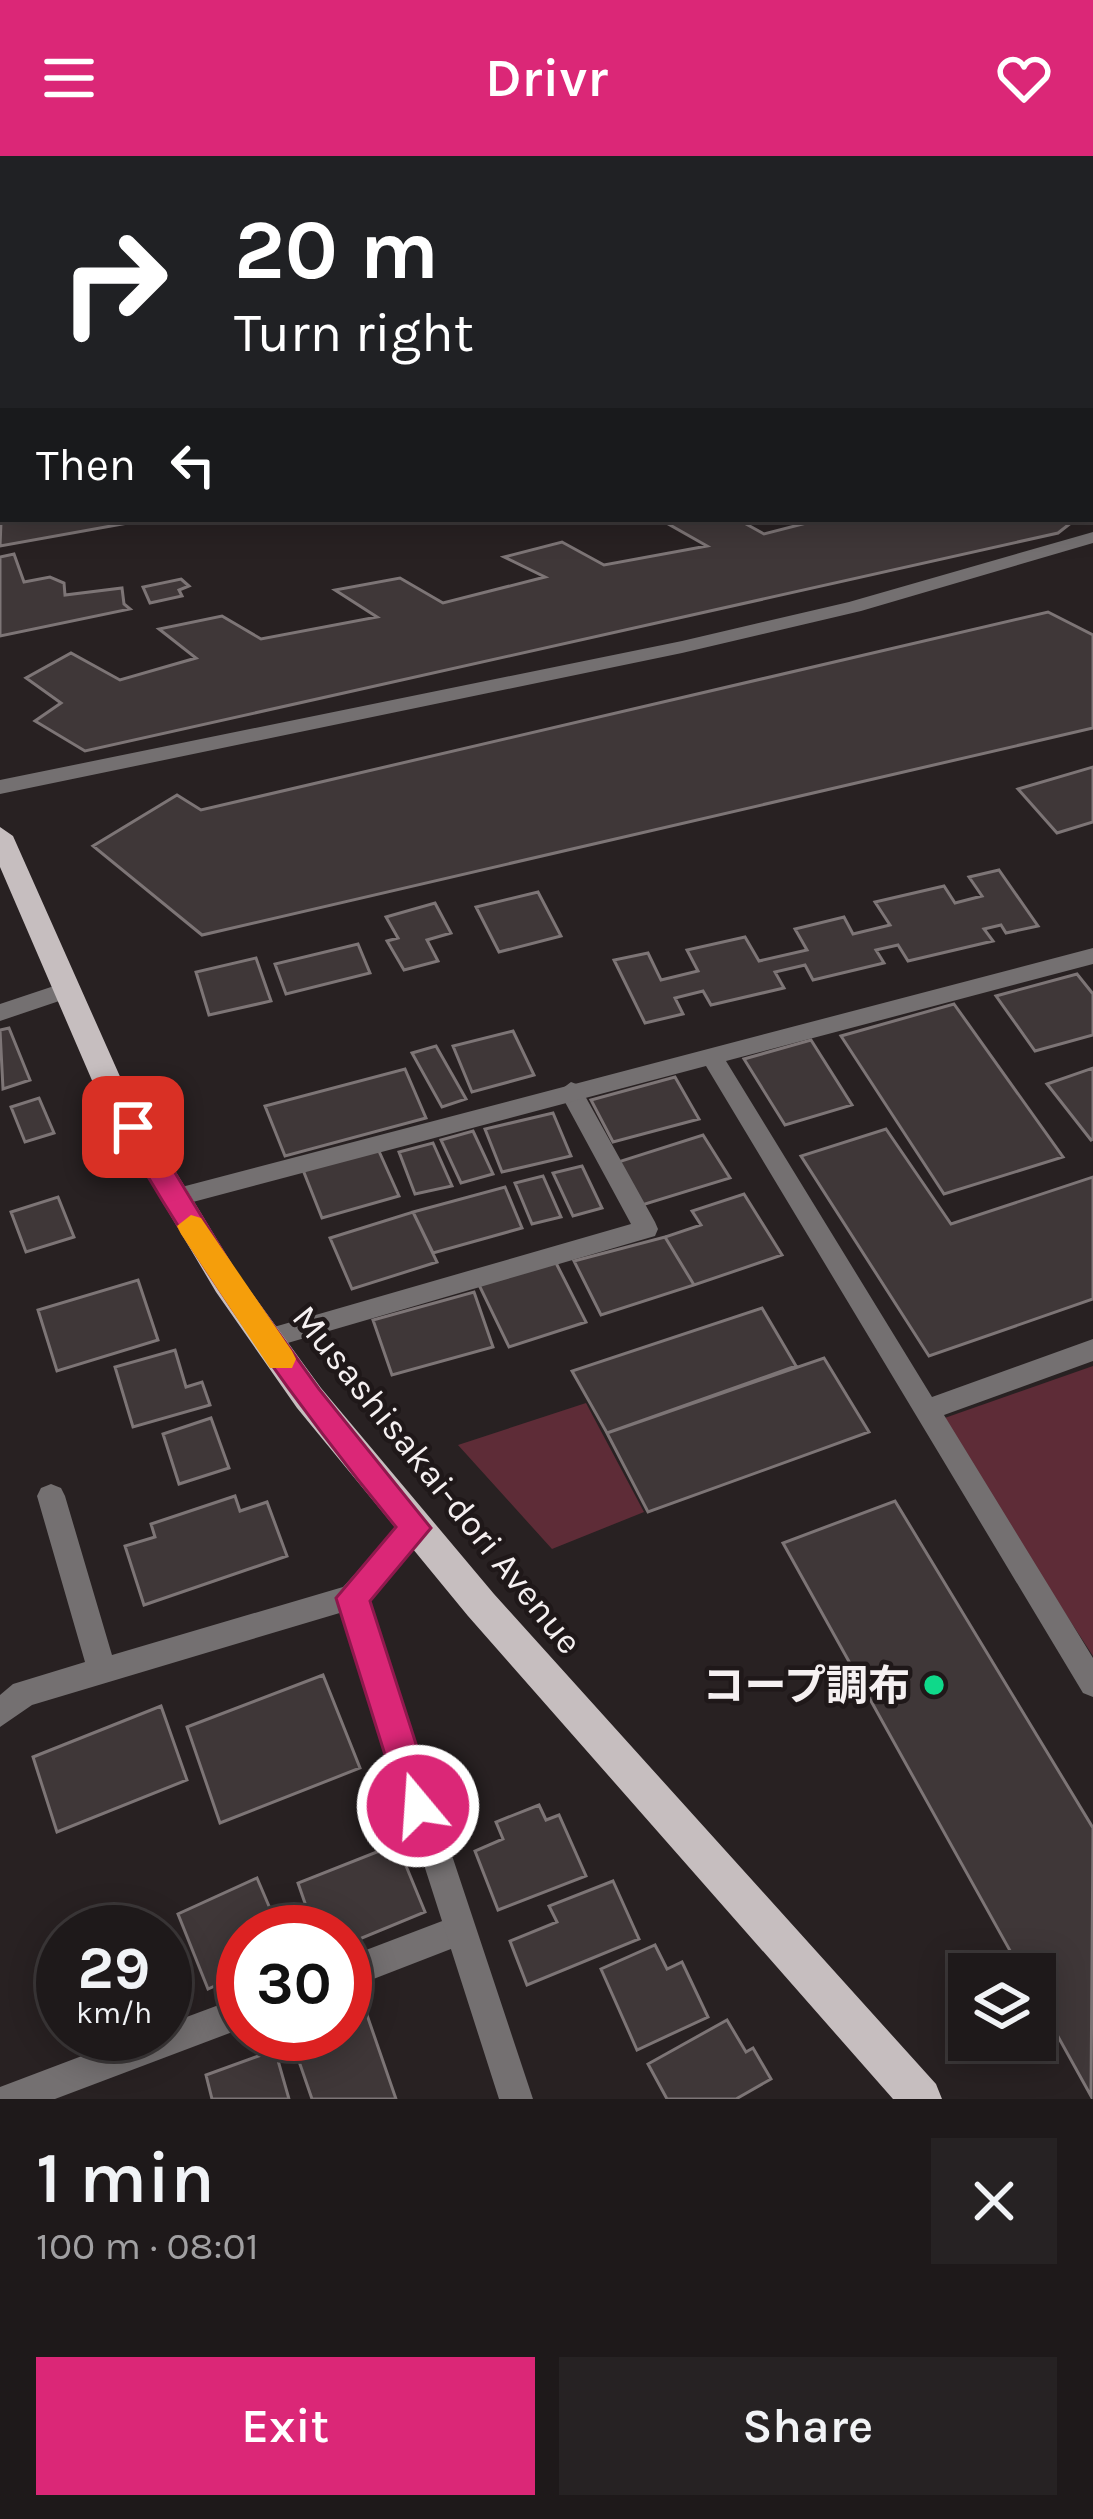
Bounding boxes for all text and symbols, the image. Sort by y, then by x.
icon: menu [36,45,102,111]
icon: heart [991,45,1057,111]
text: Drivr [485,46,608,110]
text: 20 m [234,201,439,299]
icon: right [36,204,192,360]
text: Turn right [234,301,474,365]
icon: left [160,432,226,498]
text: Then [36,439,136,491]
pin [82,1076,184,1178]
icon: arrive [100,1094,166,1160]
street label: Musashisakai-dori Avenue [284,1297,591,1662]
place label: コープ調布 [703,1661,910,1711]
marker: コープ調布 [921,1672,947,1698]
position arrow [355,1743,481,1869]
speed limit sign: 30 [216,1905,372,2061]
text: 29 [78,1933,150,2003]
map controls [948,1953,1056,2061]
button: layers [948,1953,1056,2061]
text: km/h [76,1995,152,2031]
text: 1 min [36,2136,215,2220]
button: close [931,2138,1057,2264]
text: 100 m · 08:01 [36,2223,259,2269]
button: Exit [36,2357,535,2495]
button: Share [559,2357,1057,2495]

